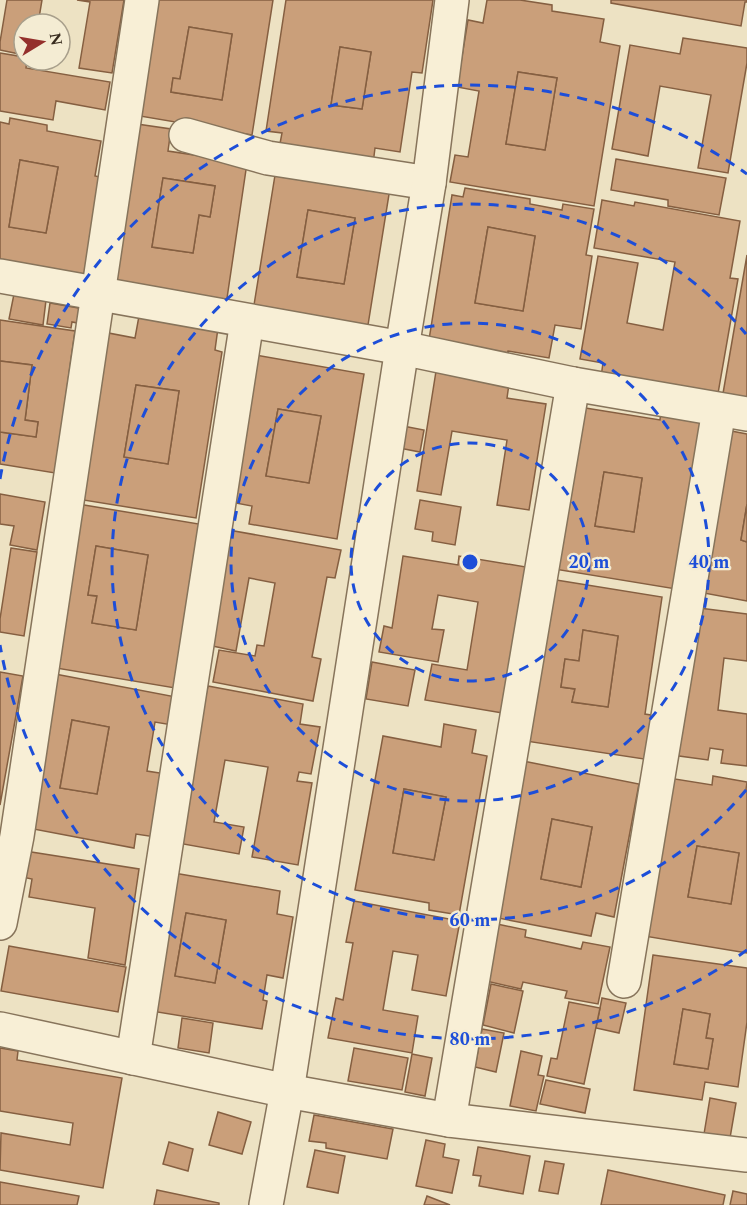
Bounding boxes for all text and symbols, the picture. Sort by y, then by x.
north arrow [12,12,72,72]
text: N [43,31,69,48]
text: 20 m [569,549,609,576]
text: 40 m [689,549,729,576]
centre of rings [460,552,480,572]
text: 60 m [450,907,490,934]
text: 80 m [450,1026,490,1053]

